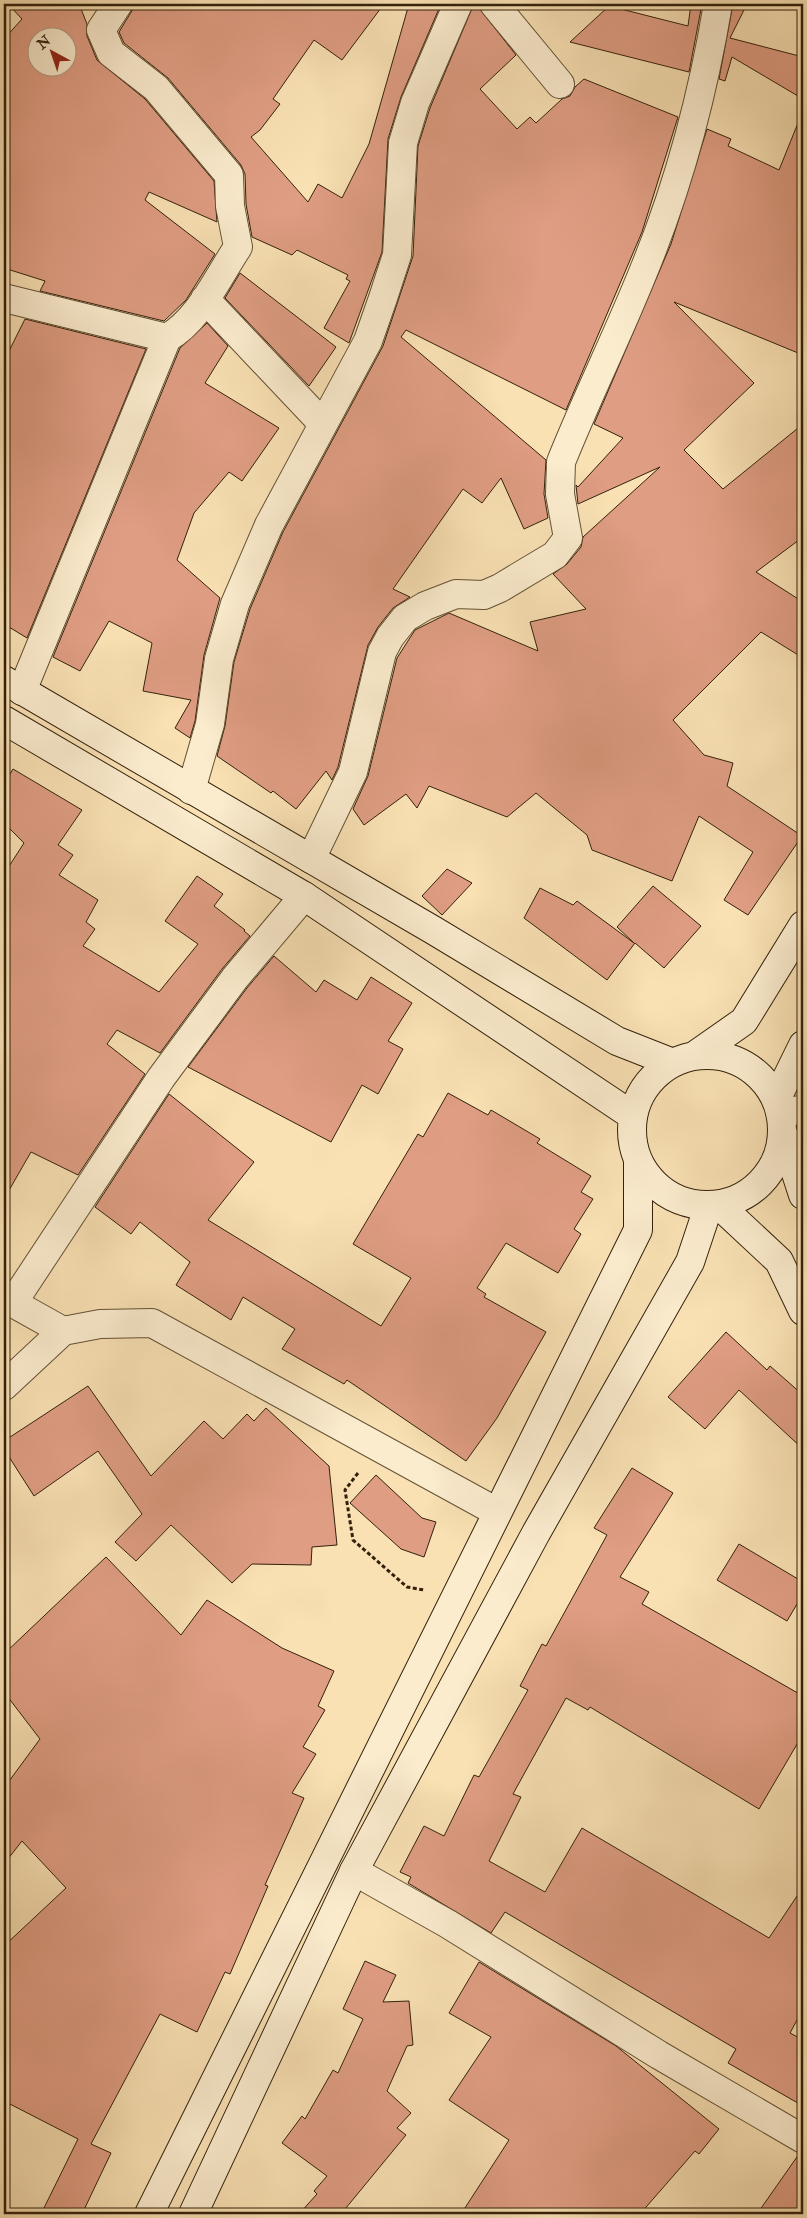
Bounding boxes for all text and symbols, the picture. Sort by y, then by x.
north arrow [28,28,78,78]
text: N [33,32,55,54]

